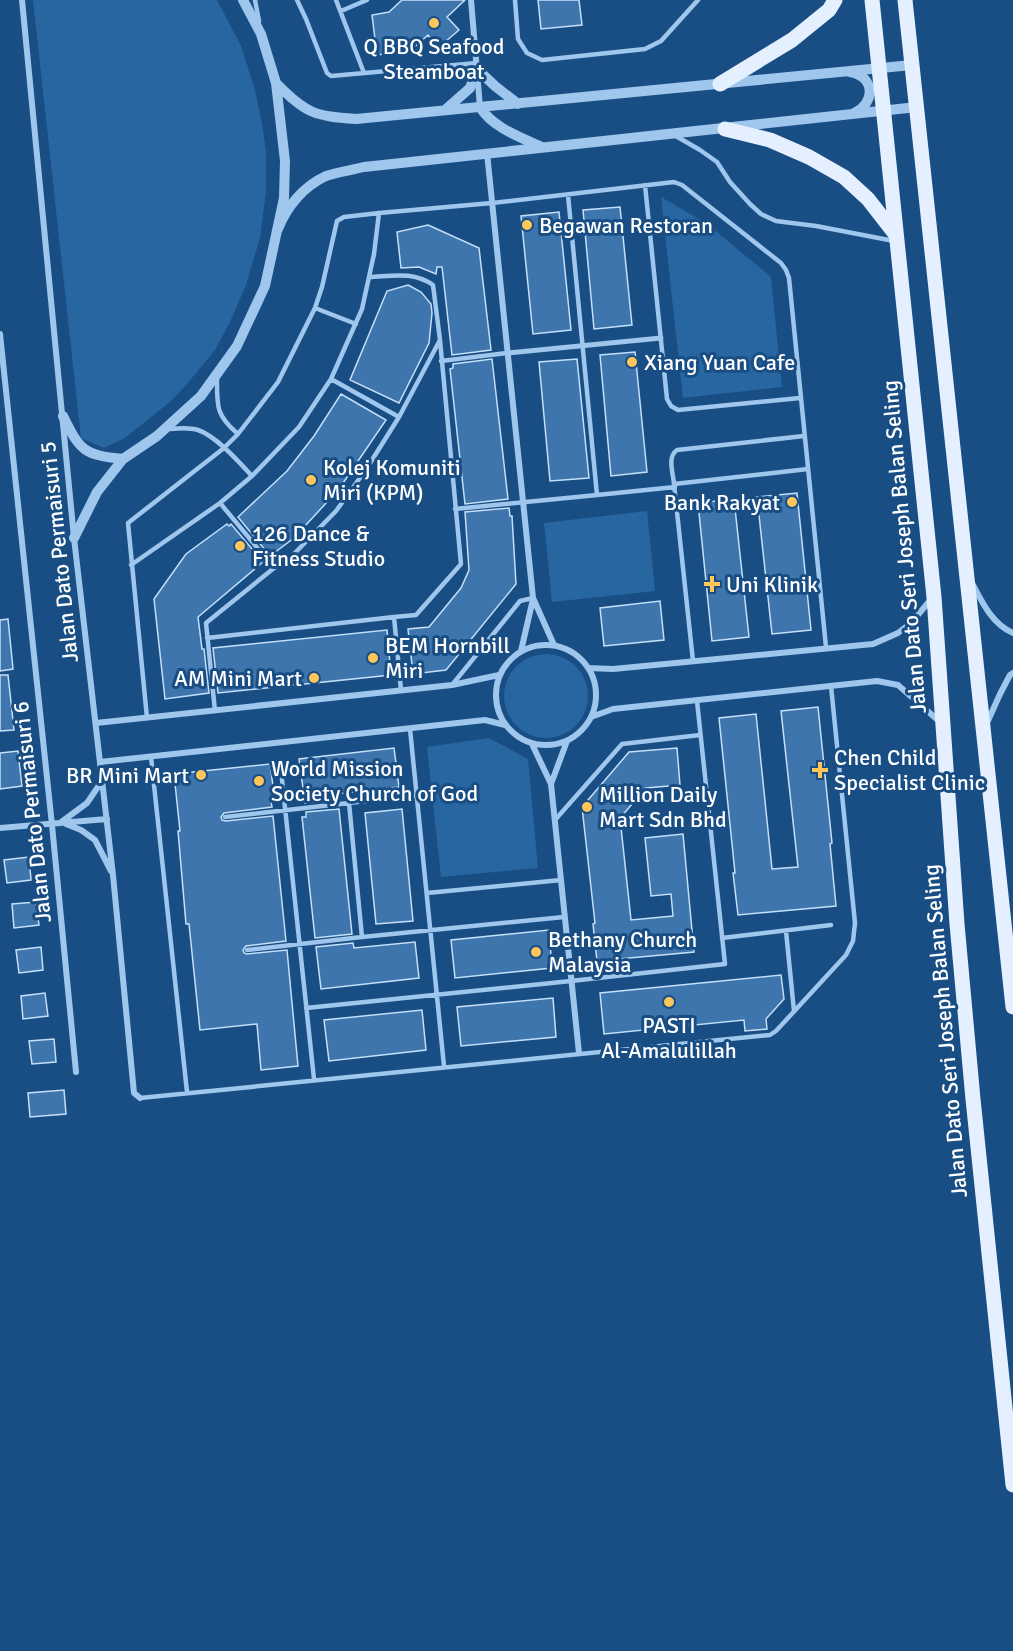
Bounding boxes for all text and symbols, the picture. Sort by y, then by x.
marker: Q BBQ Seafood Steamboat [427,16,441,30]
place label: Q BBQ Seafood Steamboat [364,33,504,85]
place label: Begawan Restoran [539,212,713,239]
marker: Begawan Restoran [520,218,534,232]
place label: Xiang Yuan Cafe [644,349,795,376]
marker: Xiang Yuan Cafe [625,355,639,369]
street label: Jalan Dato Seri Joseph Balan Seling [876,379,932,715]
street label: Jalan Dato Permaisuri 5 [34,440,84,664]
place label: Kolej Komuniti Miri (KPM) [323,454,461,506]
marker: Kolej Komuniti Miri (KPM) [304,473,318,487]
place label: Bank Rakyat [664,489,780,516]
marker: Bank Rakyat [785,495,799,509]
place label: 126 Dance & Fitness Studio [252,520,385,572]
marker: 126 Dance & Fitness Studio [233,539,247,553]
place label: Uni Klinik [726,571,818,598]
marker: Uni Klinik [703,575,721,593]
place label: BEM Hornbill Miri [385,632,510,684]
marker: BEM Hornbill Miri [366,651,380,665]
place label: AM Mini Mart [174,665,302,692]
marker: AM Mini Mart [307,671,321,685]
street label: Jalan Dato Permaisuri 6 [7,700,57,924]
place label: Chen Child Specialist Clinic [834,744,985,796]
place label: World Mission Society Church of God [271,755,478,807]
marker: Chen Child Specialist Clinic [811,761,829,779]
place label: BR Mini Mart [66,762,189,789]
marker: BR Mini Mart [194,768,208,782]
marker: World Mission Society Church of God [252,774,266,788]
place label: Million Daily Mart Sdn Bhd [599,781,727,833]
marker: Million Daily Mart Sdn Bhd [580,800,594,814]
street label: Jalan Dato Seri Joseph Balan Seling [917,863,973,1199]
place label: Bethany Church Malaysia [548,926,697,978]
marker: Bethany Church Malaysia [529,945,543,959]
marker: PASTI Al-Amalulillah [662,995,676,1009]
place label: PASTI Al-Amalulillah [601,1012,737,1064]

